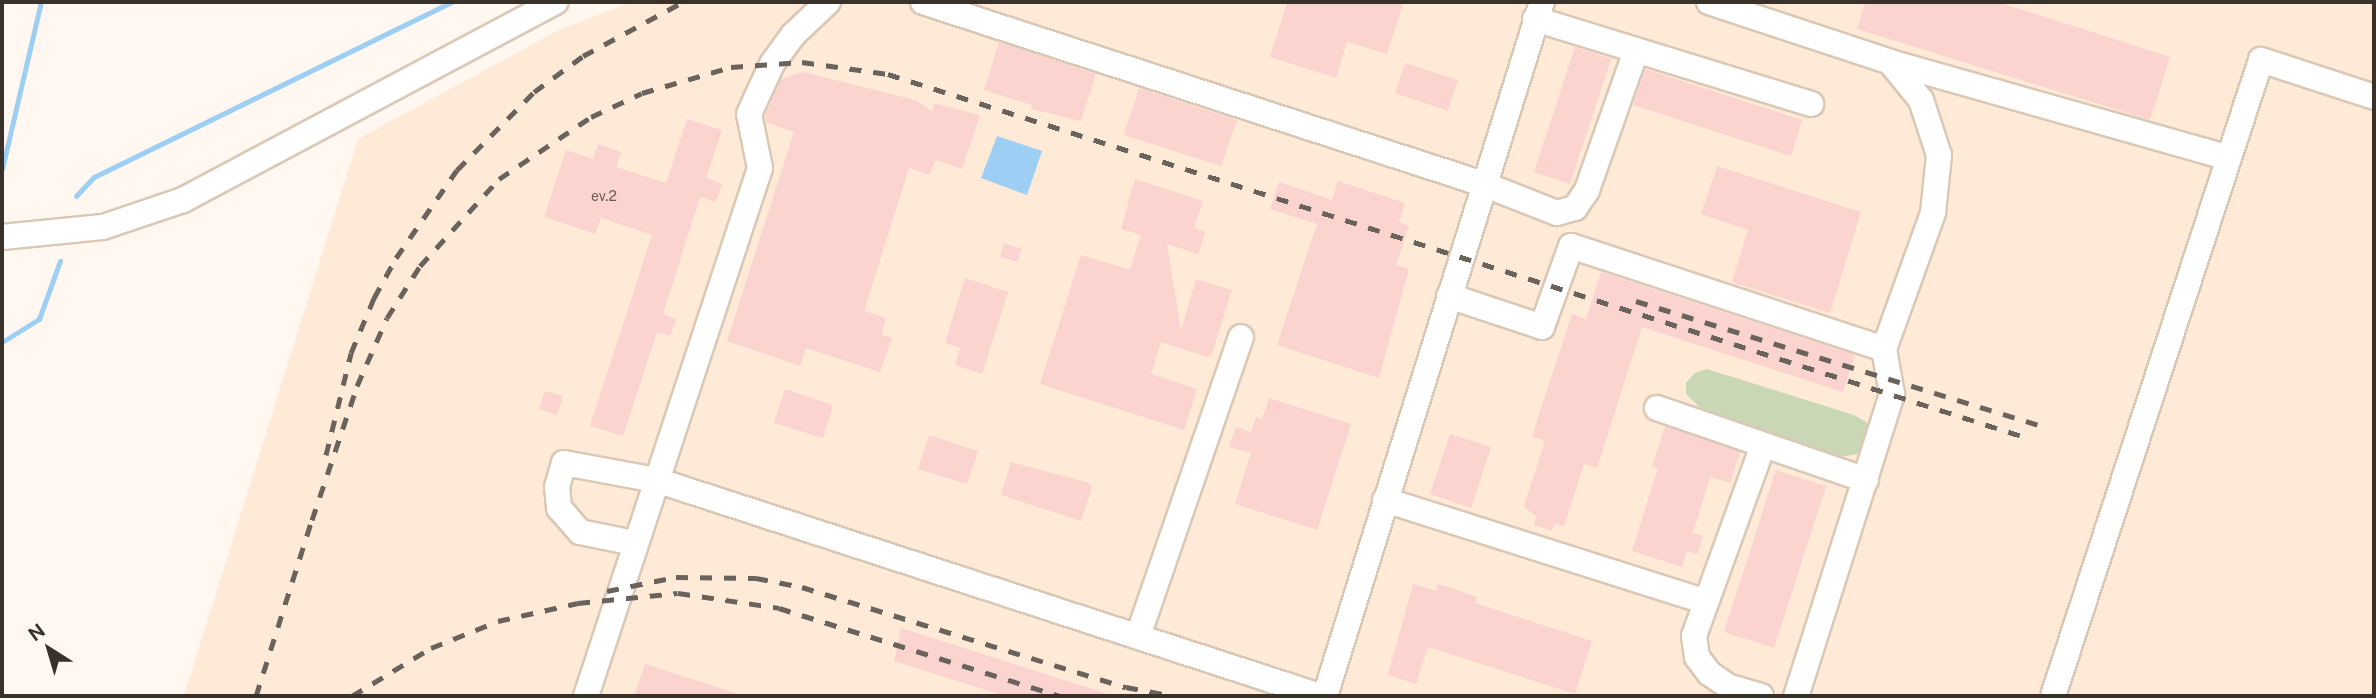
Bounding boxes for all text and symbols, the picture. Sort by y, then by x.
house number: ev.2 [591,188,617,204]
north arrow [14,614,84,684]
text: N [24,619,49,645]

